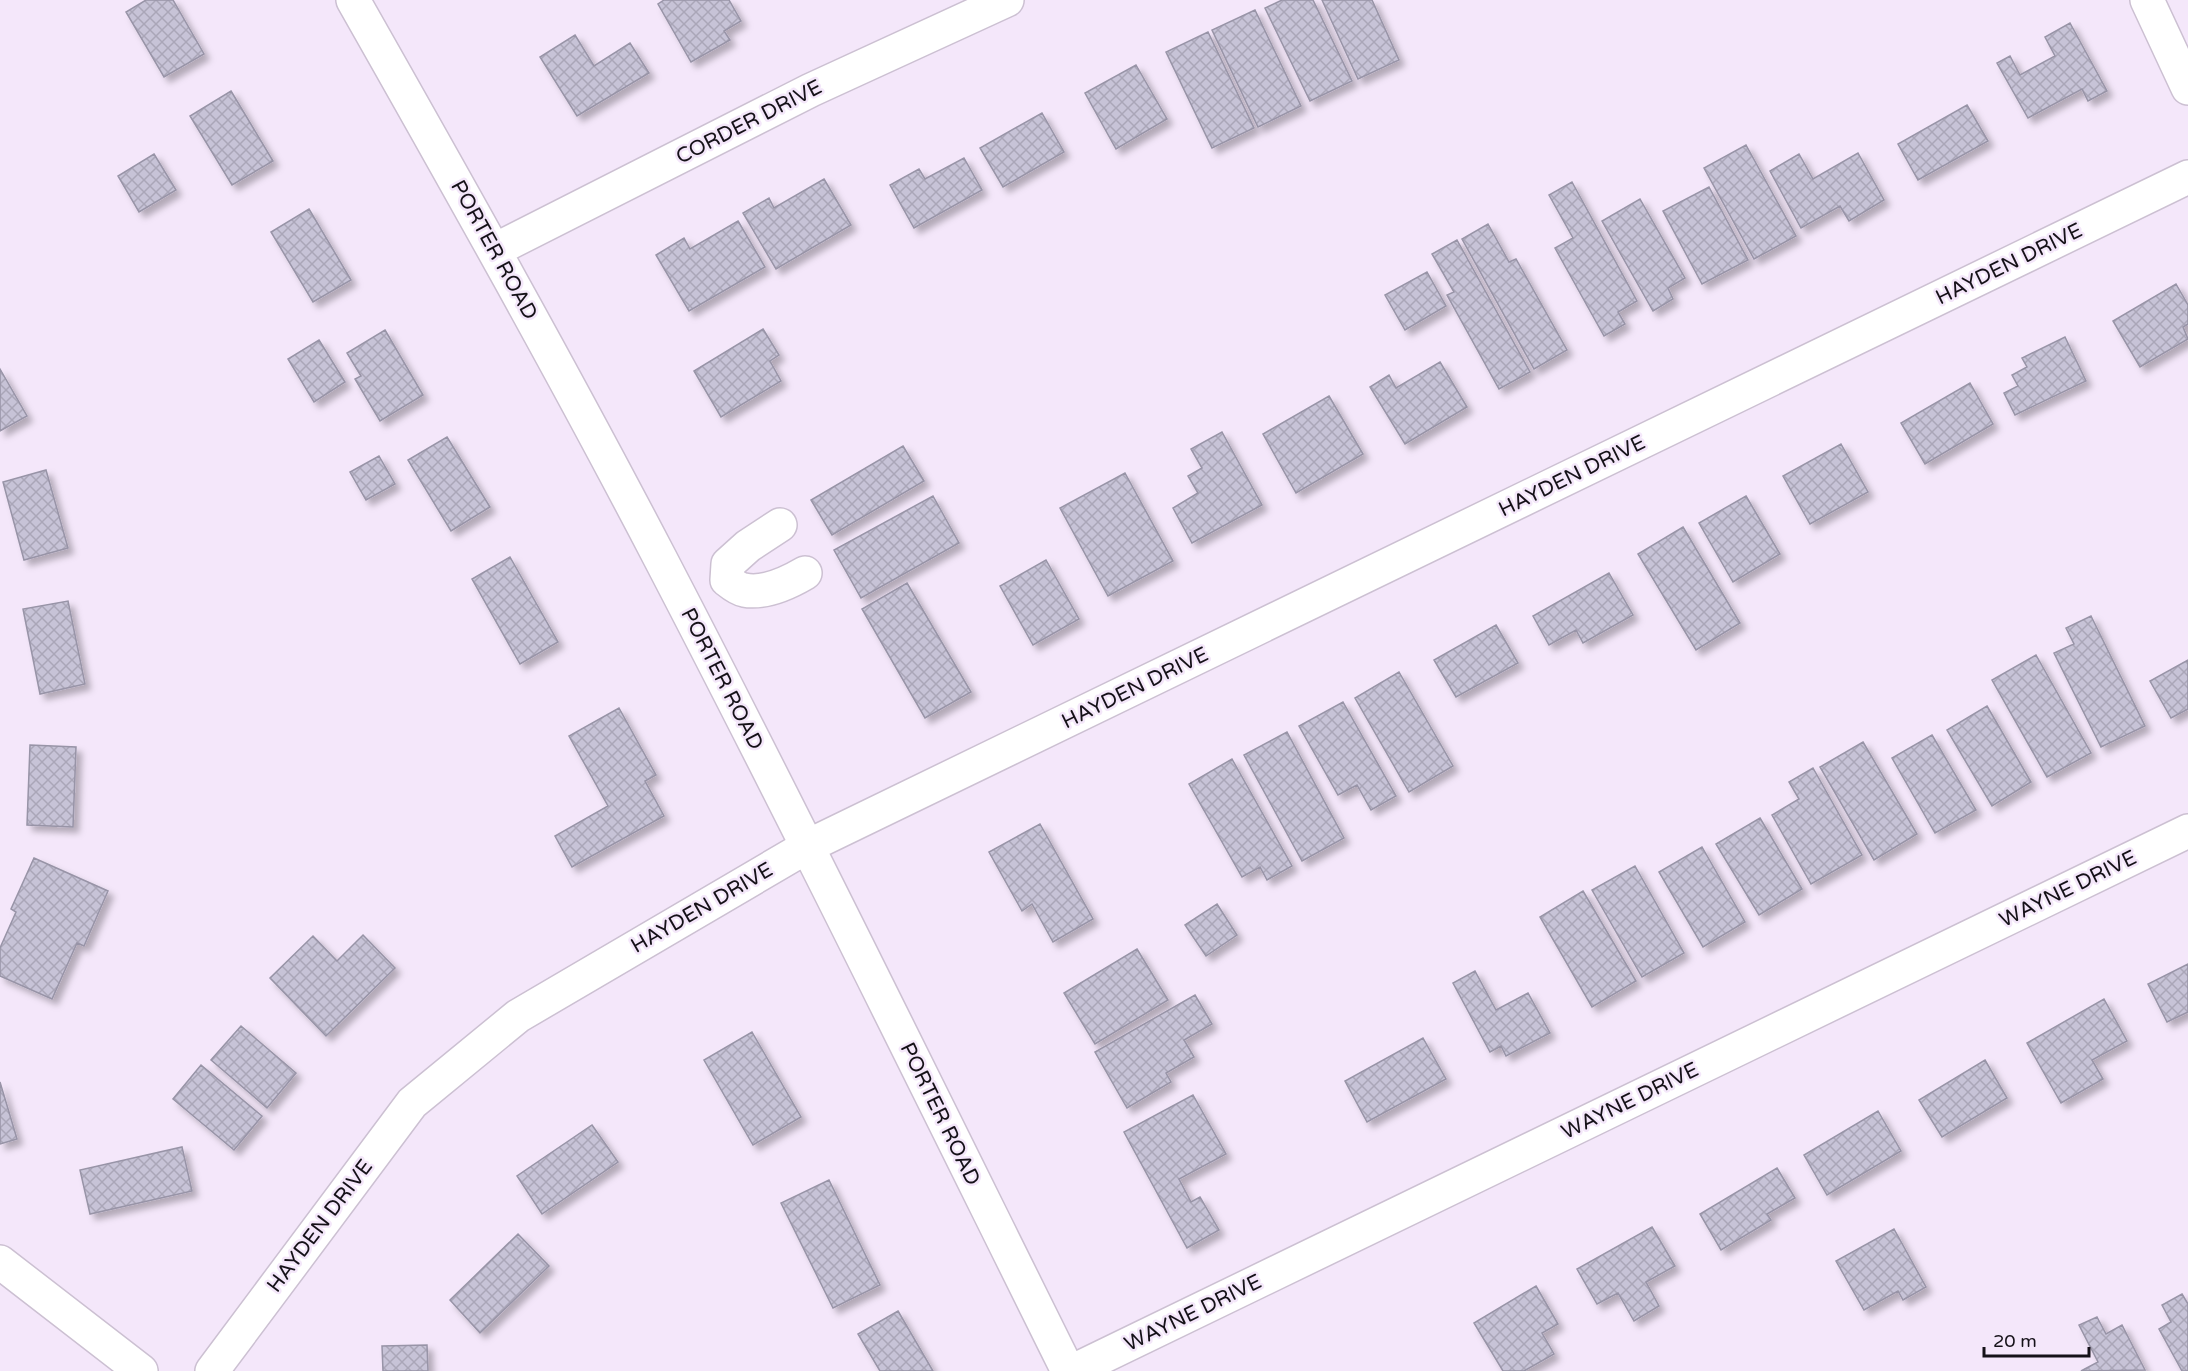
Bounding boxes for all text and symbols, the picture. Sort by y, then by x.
street label: CORDER DRIVE [672,74,826,170]
street label: PORTER ROAD [445,176,543,324]
street label: HAYDEN DRIVE [1932,218,2086,310]
street label: HAYDEN DRIVE [1495,430,1649,522]
street label: PORTER ROAD [675,604,769,754]
street label: HAYDEN DRIVE [1058,642,1212,734]
street label: WAYNE DRIVE [1995,845,2141,933]
street label: HAYDEN DRIVE [627,857,777,959]
street label: PORTER ROAD [895,1038,985,1190]
street label: WAYNE DRIVE [1557,1057,1703,1145]
street label: HAYDEN DRIVE [262,1155,378,1297]
street label: WAYNE DRIVE [1120,1269,1266,1357]
scale bar [1984,1320,2089,1358]
text: 20 m [1993,1330,2037,1352]

